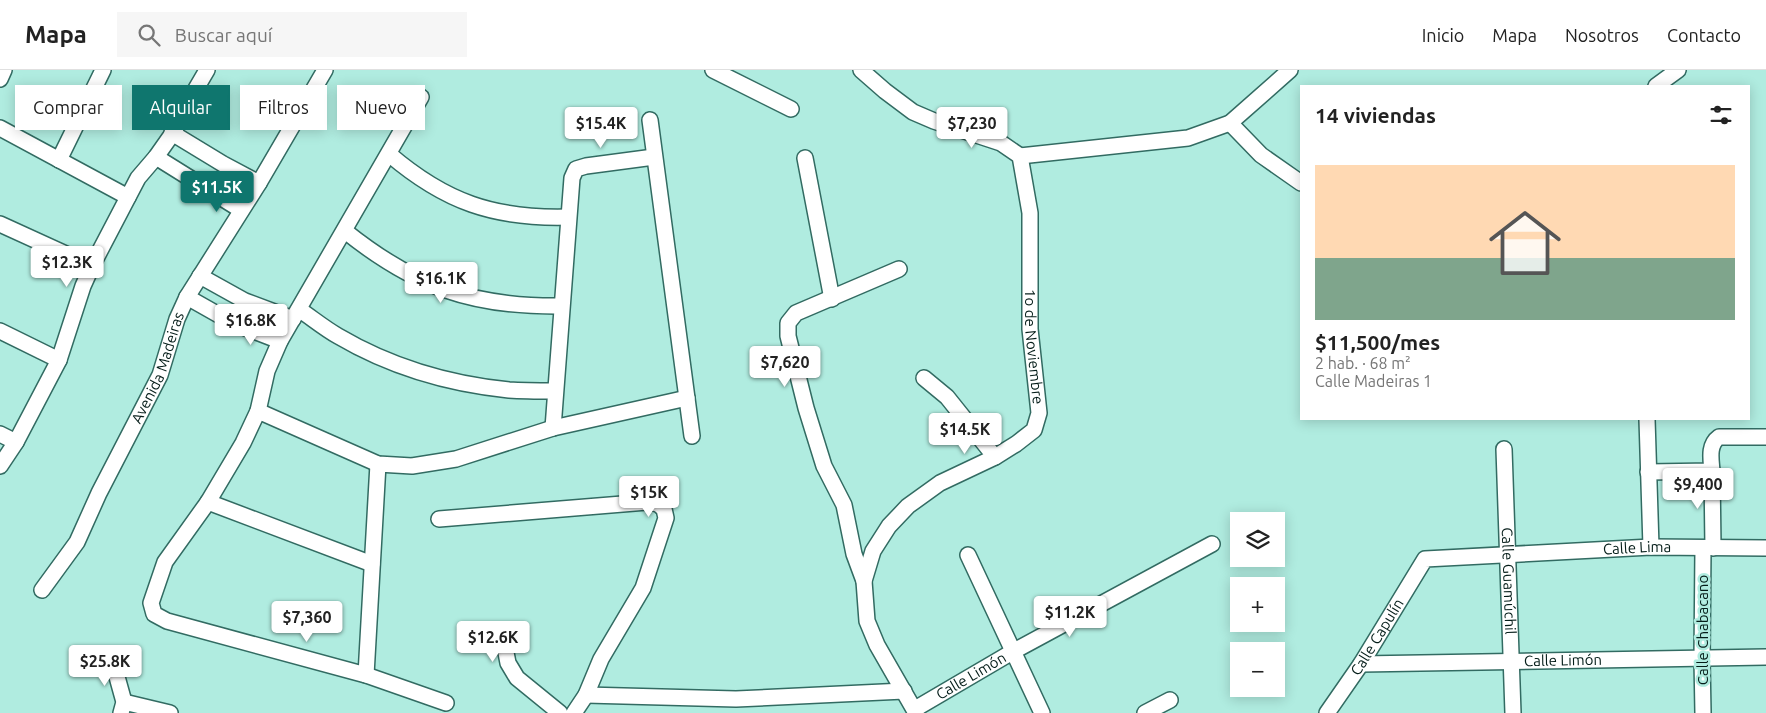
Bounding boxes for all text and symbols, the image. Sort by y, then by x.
search box [117,12,467,57]
text: Mapa [25,21,87,48]
icon: search [135,21,163,49]
text: Buscar aquí [175,24,272,46]
text: Inicio [1422,25,1464,45]
text: Mapa [1492,25,1537,45]
text: Nosotros [1565,25,1639,45]
text: Contacto [1667,25,1741,45]
chip: Comprar [15,85,122,130]
chip: Alquilar [132,85,230,130]
chip: Filtros [240,85,327,130]
chip: Nuevo [337,85,425,130]
icon: filters [1707,101,1735,129]
text: 14 viviendas [1315,103,1436,127]
pin: $15.4K [560,106,642,149]
pin: $7,230 [931,106,1013,149]
text: $15.4K [576,114,626,132]
text: $7,230 [947,114,997,132]
pin: $11.5K [176,170,258,213]
text: $11.5K [192,178,242,196]
icon: home [1480,198,1570,288]
pin: $12.3K [26,246,108,288]
text: $12.3K [42,253,92,271]
pin: $16.1K [400,262,482,304]
text: $16.1K [416,269,466,287]
street label: 1o de Noviembre [1022,289,1047,405]
pin: $16.8K [210,304,292,346]
street label: Avenida Madeiras [128,309,187,426]
text: $16.8K [226,311,276,329]
text: $11,500/mes [1315,330,1440,354]
pin: $7,620 [744,346,826,388]
text: $7,620 [760,353,810,371]
text: 2 hab. · 68 m² [1315,354,1411,372]
text: Calle Madeiras 1 [1315,372,1432,390]
pin: $14.5K [924,412,1006,455]
text: $14.5K [940,420,990,438]
pin: $9,400 [1657,468,1739,510]
text: $9,400 [1673,475,1723,493]
pin: $15K [619,476,679,518]
text: $15K [630,483,668,501]
map controls [1230,512,1285,697]
button: layers [1230,512,1285,567]
street label: Calle Guamúchil [1499,527,1519,635]
street label: Calle Lima [1602,538,1671,558]
street label: Calle Chabacano [1694,575,1711,685]
button: + [1230,577,1285,632]
street label: Calle Capulín [1347,595,1407,679]
pin: $11.2K [1029,596,1111,638]
pin: $7,360 [266,600,348,643]
text: $11.2K [1045,603,1095,621]
text: $7,360 [282,608,332,626]
pin: $12.6K [452,620,534,663]
text: $12.6K [468,628,518,646]
button: − [1230,642,1285,697]
pin: $25.8K [64,644,146,687]
street label: Calle Limón [933,649,1009,703]
street label: Calle Limón [1524,651,1602,669]
text: $25.8K [80,652,130,670]

